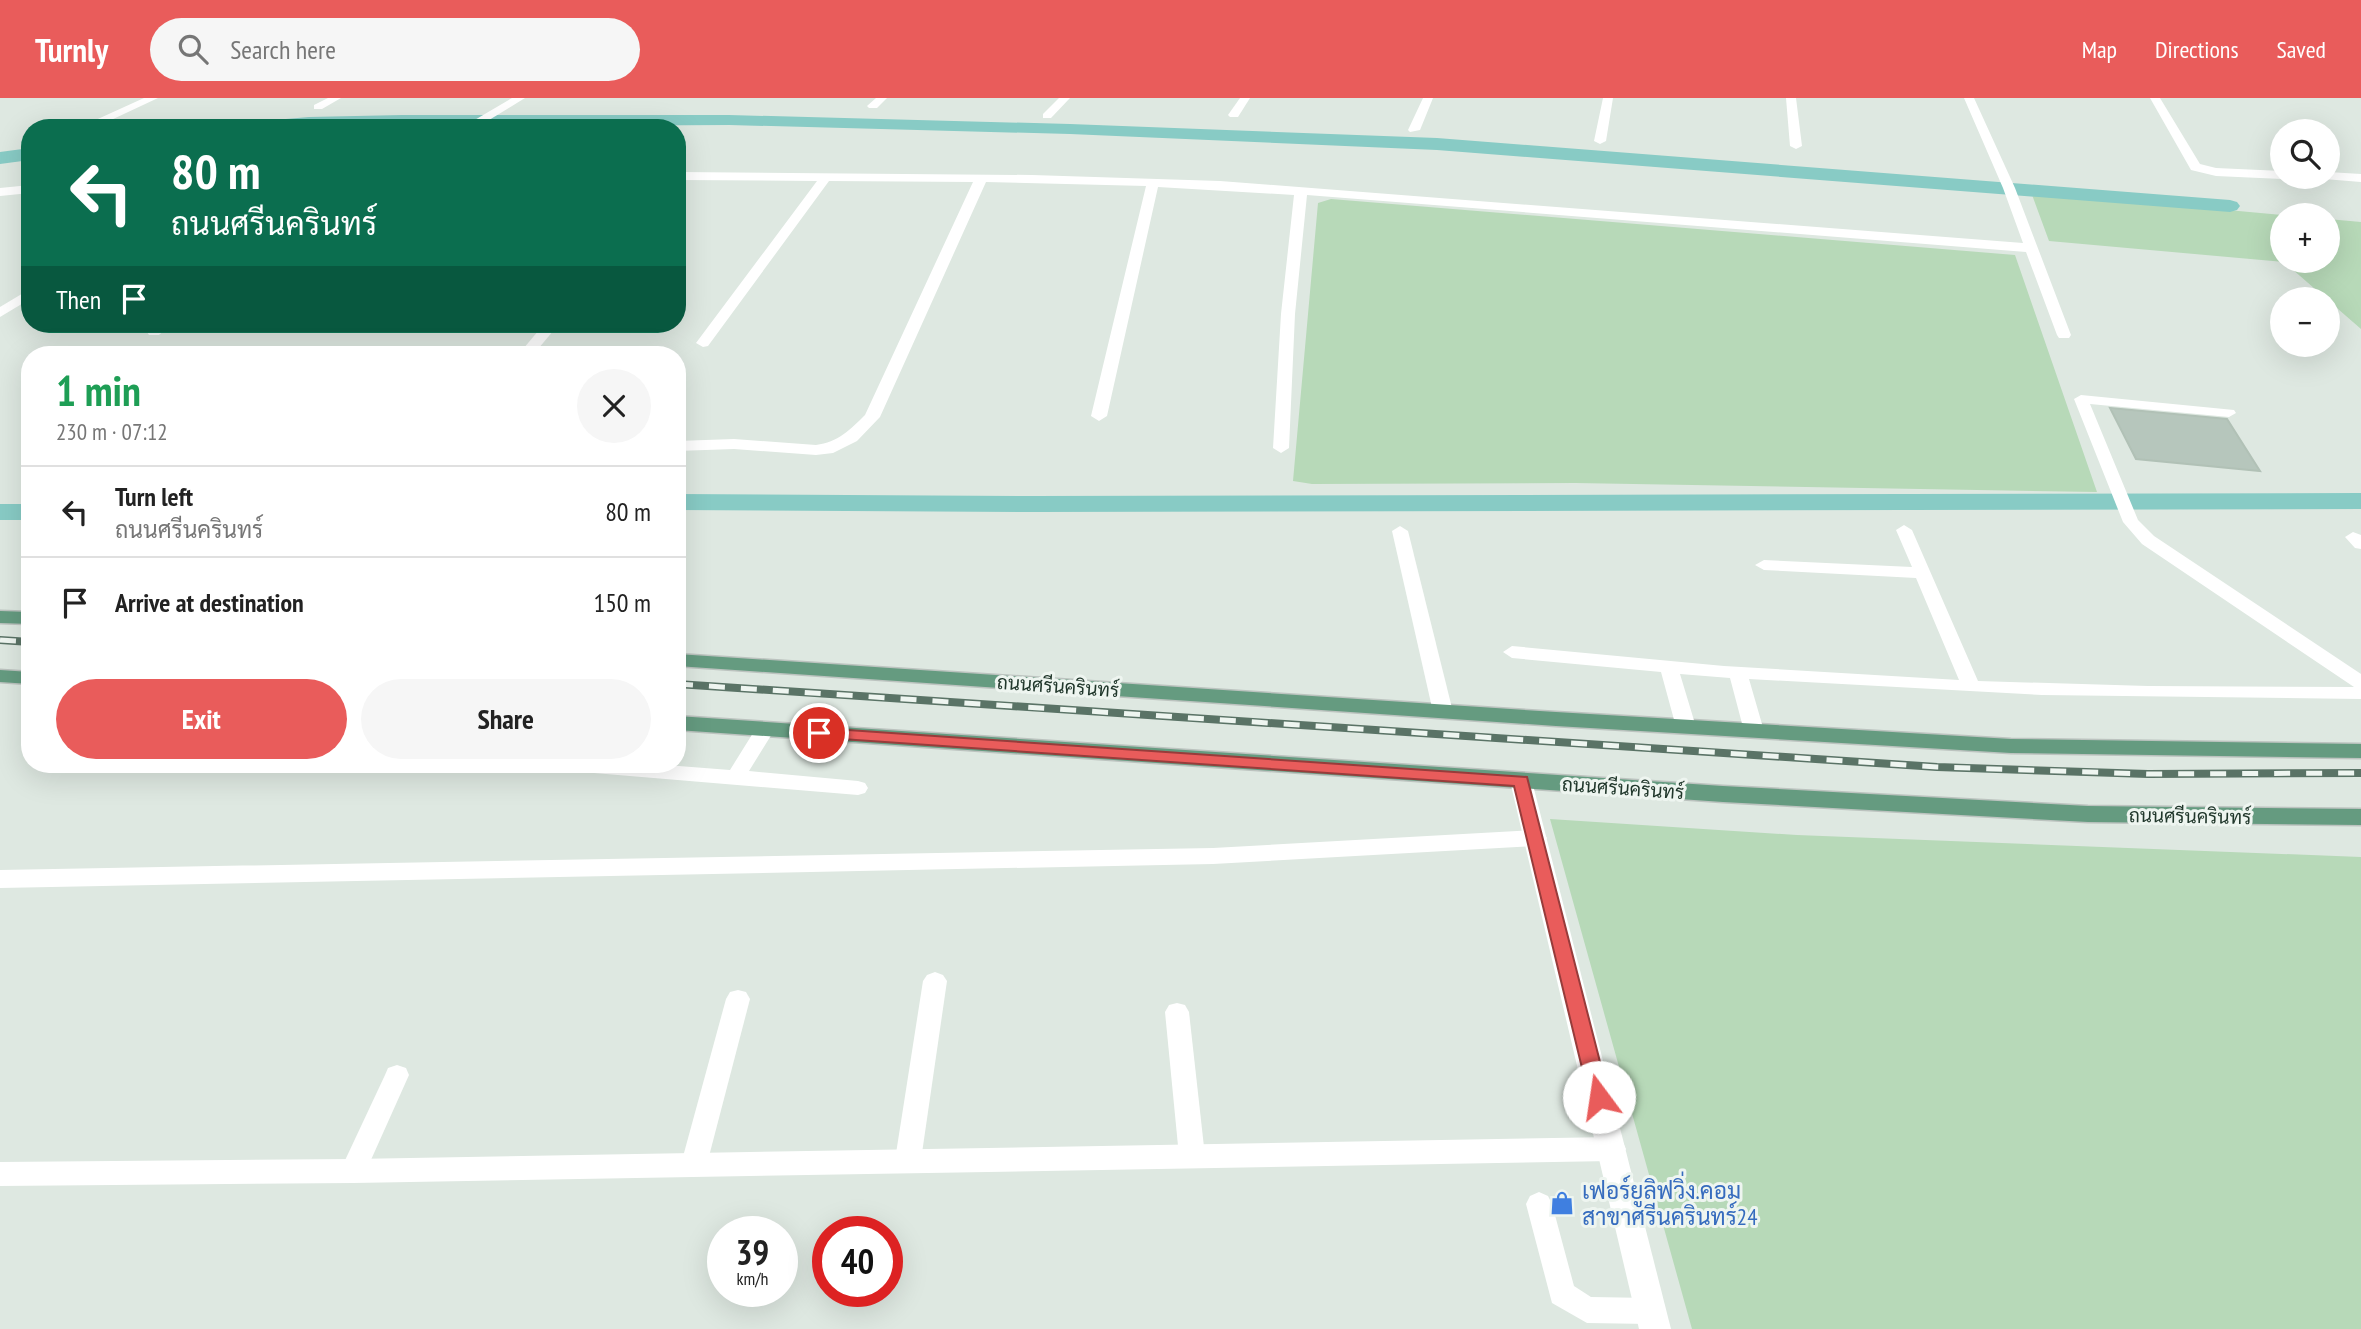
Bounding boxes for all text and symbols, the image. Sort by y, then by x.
search box [150,18,640,81]
text: Turnly [35,28,108,71]
icon: search [174,30,212,68]
text: Search here [230,33,336,66]
text: Map [2082,34,2117,65]
text: Directions [2155,34,2239,65]
text: Saved [2277,34,2326,65]
map controls [2270,119,2340,357]
button: search [2270,119,2340,189]
text: 80 m [171,139,260,203]
icon: left [56,147,147,238]
text: ถนนศรีนครินทร์ [171,202,377,244]
button: + [2270,203,2340,273]
icon: arrive [115,280,153,318]
text: Then [56,283,101,316]
button: − [2270,287,2340,357]
text: 1 min [56,363,141,418]
button: close [577,369,651,443]
text: 230 m · 07:12 [56,417,168,446]
text: Turn left [115,480,193,513]
icon: left [56,493,94,531]
text: 80 m [605,495,651,528]
text: ถนนศรีนครินทร์ [115,515,263,544]
icon: arrive [56,584,94,622]
text: Arrive at destination [115,586,304,619]
text: 150 m [593,586,651,619]
street label: ถนนศรีนครินทร์ [996,670,1120,702]
button: Exit [56,679,347,759]
button: Share [361,679,651,759]
pin [789,703,849,763]
icon: arrive [800,714,838,752]
street label: ถนนศรีนครินทร์ [1561,772,1685,804]
street label: ถนนศรีนครินทร์ [2129,803,2251,829]
position arrow [1562,1060,1636,1134]
place label: เฟอร์ยูลิฟวิ่ง.คอม สาขาศรีนครินทร์24 [1582,1171,1758,1231]
shop icon: เฟอร์ยูลิฟวิ่ง.คอม สาขาศรีนครินทร์24 [1548,1189,1576,1217]
speed limit sign: 40 [812,1216,903,1307]
text: 39 [736,1229,769,1275]
text: km/h [737,1267,768,1290]

